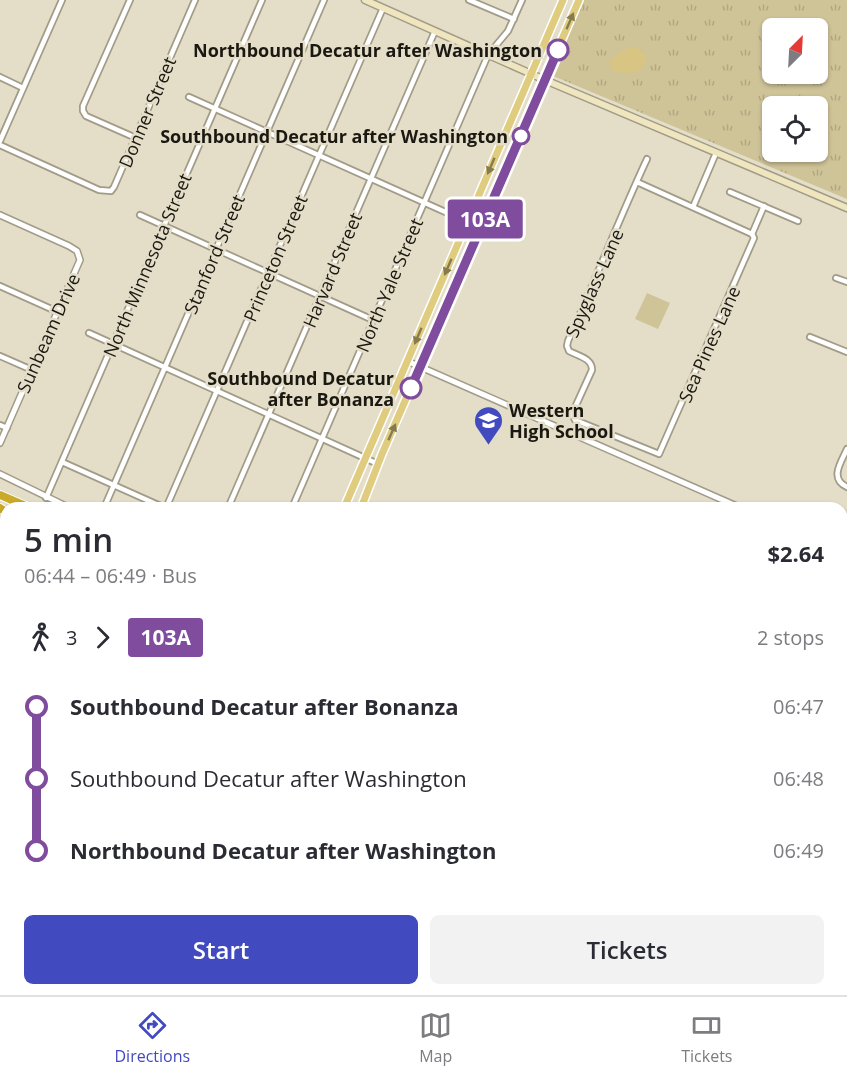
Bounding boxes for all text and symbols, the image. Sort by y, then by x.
one-way arrow [566,12,575,29]
north arrow [762,18,828,84]
map controls [762,18,828,162]
place label: Northbound Decatur after Washington [193,38,542,62]
marker: Northbound Decatur after Washington [547,39,569,61]
street label: Donner Street [113,53,181,171]
button: locate [762,96,828,162]
place label: Southbound Decatur after Washington [160,124,508,148]
marker: Southbound Decatur after Washington [512,127,530,145]
one-way arrow [486,157,495,175]
street label: North Minnesota Street [97,169,197,361]
street label: Stanford Street [178,191,250,317]
street label: Princeton Street [237,191,313,325]
line badge: 103A [443,200,527,238]
text: 103A [460,205,510,233]
street label: Harvard Street [297,209,367,331]
street label: North Yale Street [350,214,428,356]
street label: Spyglass Lane [559,225,629,341]
one-way arrow [443,258,452,276]
street label: Sunbeam Drive [11,269,85,397]
street label: Sea Pines Lane [673,282,745,406]
one-way arrow [413,328,423,346]
place label: Southbound Decatur after Bonanza [207,366,394,411]
marker: Southbound Decatur after Bonanza [400,377,422,399]
place label: Western High School [509,398,614,443]
school or university icon: Western High School [472,404,504,446]
one-way arrow [387,422,397,440]
text: 5 min [24,517,113,562]
text: $2.64 [767,538,824,568]
text: 06:44 – 06:49 · Bus [24,562,197,589]
icon: walk [24,621,57,654]
icon: forward [86,621,119,654]
text: 103A [140,623,191,651]
text: 3 [66,624,77,651]
text: 2 stops [757,624,824,651]
text: Southbound Decatur after Bonanza [70,691,459,721]
text: 06:47 [773,693,824,720]
text: Southbound Decatur after Washington [70,763,467,793]
text: 06:48 [773,765,824,792]
text: Northbound Decatur after Washington [70,835,496,865]
text: 06:49 [773,837,824,864]
button: Start [24,915,418,984]
button: Tickets [430,915,824,984]
tab: Directions [115,1009,190,1067]
tab: Map [419,1009,452,1067]
tab: Tickets [681,1009,732,1067]

